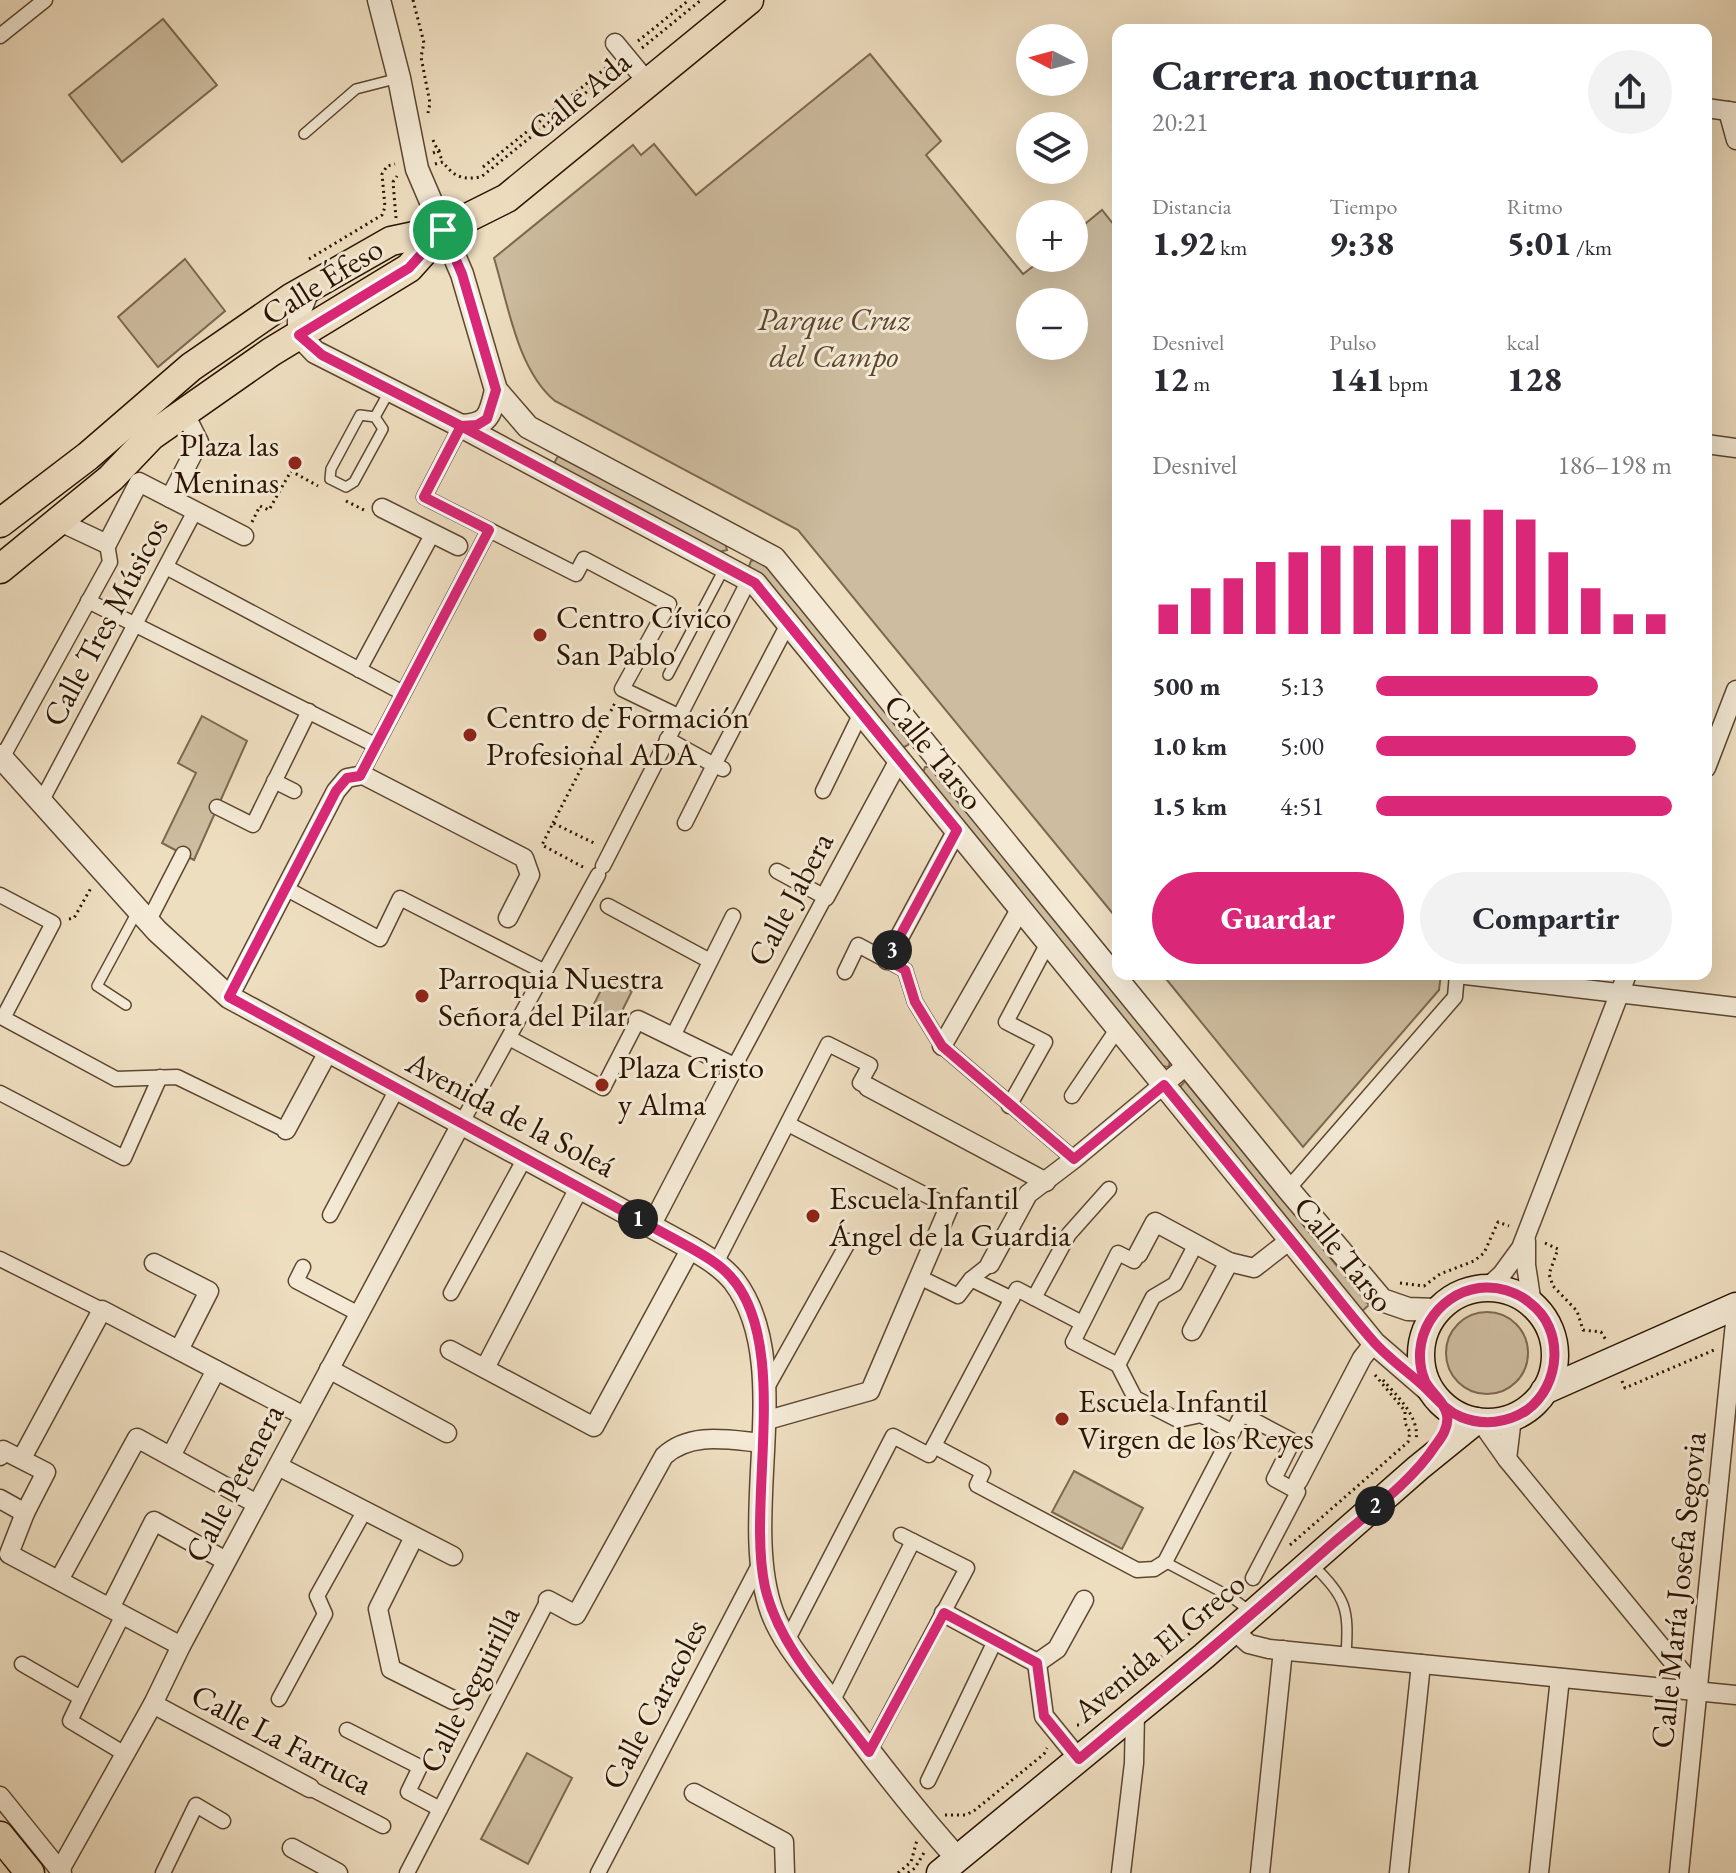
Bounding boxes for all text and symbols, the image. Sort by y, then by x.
north arrow [1016,24,1088,96]
map controls [1016,24,1088,360]
street label: Calle Ada [519,41,639,149]
text: Carrera nocturna [1152,46,1479,103]
button: share [1588,50,1672,134]
text: 20:21 [1152,105,1208,139]
button: layers [1016,112,1088,184]
text: Distancia [1152,192,1232,221]
text: Tiempo [1329,192,1397,221]
text: Ritmo [1507,192,1563,221]
pin [409,196,477,264]
button: + [1016,200,1088,272]
icon: arrive [421,208,465,252]
text: 1.92 [1152,221,1216,265]
text: 9:38 [1329,221,1394,265]
text: 5:01 [1507,221,1572,265]
street label: Calle Éfeso [253,227,391,335]
text: km [1216,233,1247,262]
text: /km [1572,233,1612,262]
button: − [1016,288,1088,360]
park label: Parque Cruz del Campo [757,298,912,377]
text: Desnivel [1152,328,1224,357]
text: Pulso [1329,328,1376,357]
text: kcal [1507,328,1540,357]
text: 12 [1152,357,1189,401]
text: 141 [1329,357,1384,401]
text: 128 [1507,357,1562,401]
text: m [1189,369,1210,398]
text: bpm [1384,369,1429,398]
place label: Plaza las Meninas [174,424,279,503]
text: Desnivel [1152,448,1237,482]
text: 186–198 m [1557,448,1672,482]
marker: Plaza las Meninas [286,454,304,472]
street label: Calle Tres Músicos [32,510,178,734]
place label: Centro Cívico San Pablo [556,596,732,675]
marker: Centro Cívico San Pablo [531,626,549,644]
text: 500 m [1152,669,1220,703]
text: 5:13 [1280,669,1324,703]
street label: Calle Tarso [874,685,994,819]
place label: Centro de Formación Profesional ADA [486,696,749,775]
marker: Centro de Formación Profesional ADA [461,726,479,744]
text: 1.0 km [1152,729,1227,763]
text: 5:00 [1280,729,1324,763]
text: 1.5 km [1152,789,1227,823]
text: 4:51 [1280,789,1324,823]
street label: Calle Jabera [737,825,843,973]
button: Guardar [1152,872,1404,964]
button: Compartir [1420,872,1672,964]
pin: 3 [872,930,912,970]
text: 3 [886,935,898,964]
place label: Parroquia Nuestra Señora del Pilar [438,957,663,1036]
marker: Parroquia Nuestra Señora del Pilar [413,987,431,1005]
street label: Avenida de la Soleá [398,1041,623,1187]
place label: Plaza Cristo y Alma [618,1046,764,1125]
marker: Plaza Cristo y Alma [593,1076,611,1094]
place label: Escuela Infantil Ángel de la Guardia [828,1177,1071,1256]
street label: Calle Tarso [1284,1187,1404,1321]
pin: 1 [618,1199,658,1239]
text: 1 [632,1204,644,1233]
marker: Escuela Infantil Ángel de la Guardia [804,1207,822,1225]
place label: Escuela Infantil Virgen de los Reyes [1078,1380,1314,1459]
street label: Calle Petenera [175,1396,293,1570]
marker: Escuela Infantil Virgen de los Reyes [1053,1410,1071,1428]
street label: Calle María Josefa Segovia [1641,1430,1716,1750]
pin: 2 [1355,1486,1395,1526]
text: 2 [1369,1491,1381,1520]
street label: Avenida El Greco [1063,1563,1254,1732]
street label: Calle Seguirilla [409,1598,529,1780]
street label: Calle Caracoles [592,1612,716,1796]
street label: Calle La Farruca [184,1674,380,1804]

